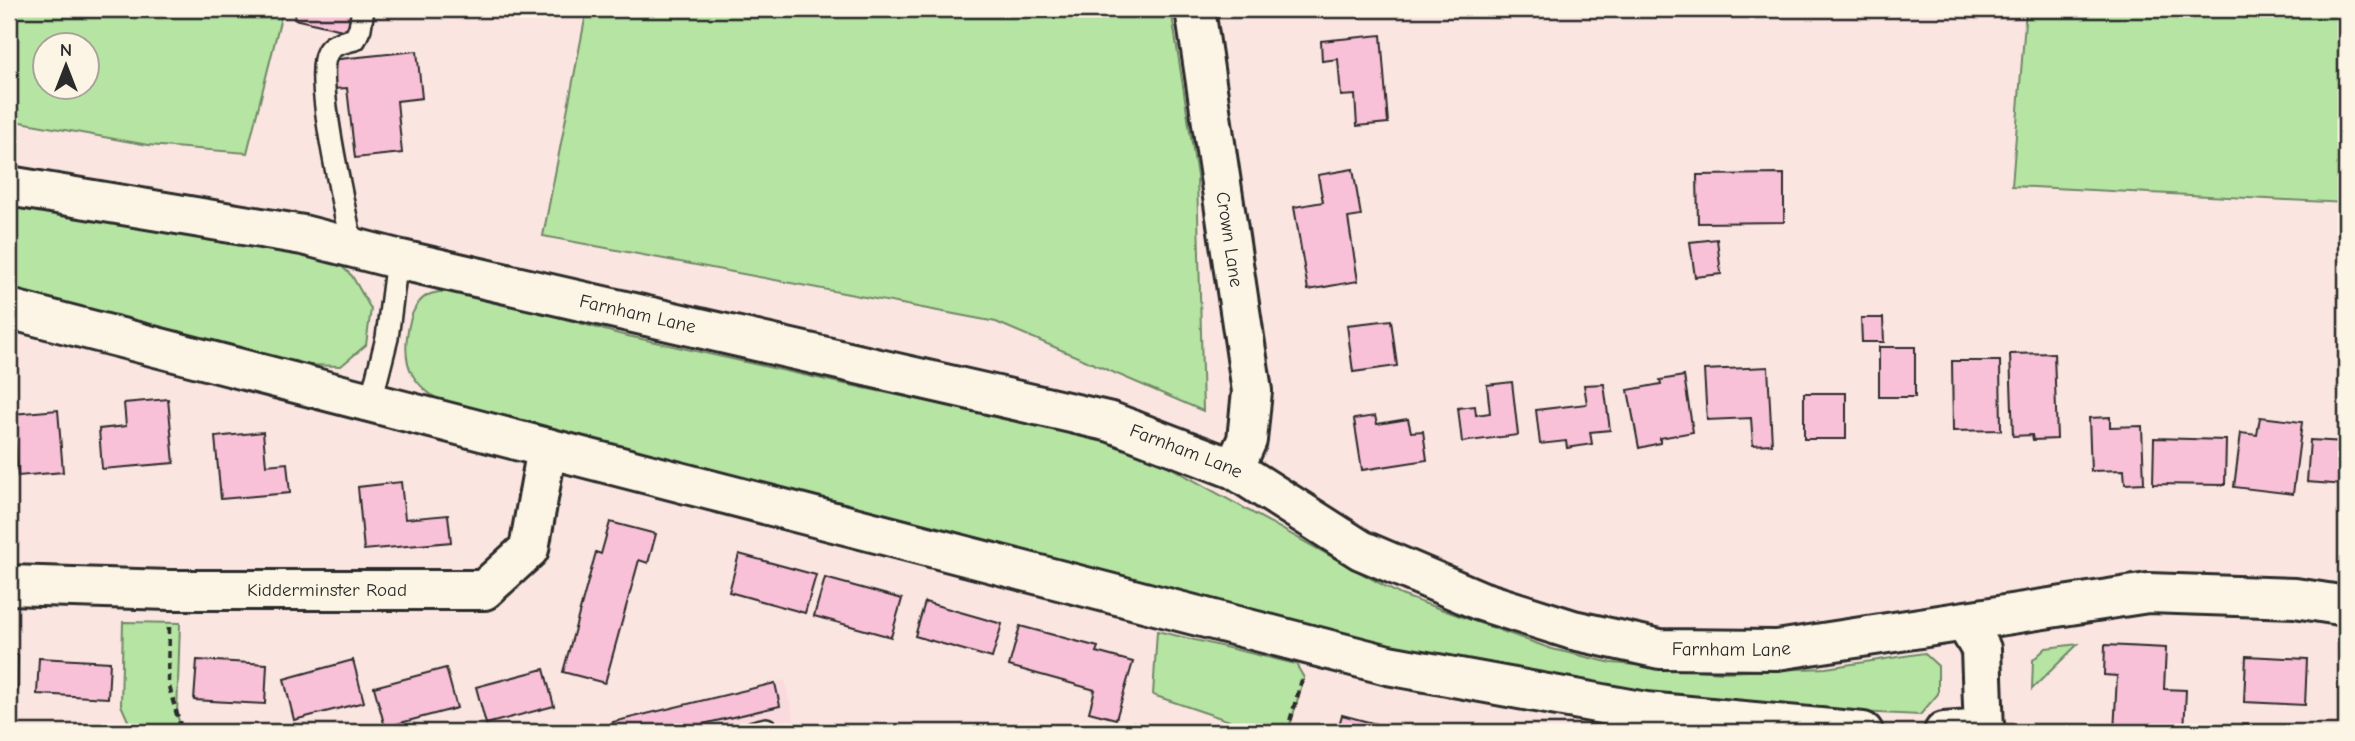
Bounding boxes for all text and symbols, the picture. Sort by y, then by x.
north arrow [32,32,102,102]
text: N [60,39,72,61]
street label: Crown Lane [1211,190,1247,289]
street label: Farnham Lane [577,290,698,338]
street label: Farnham Lane [1127,419,1247,483]
street label: Kidderminster Road [247,579,407,601]
street label: Farnham Lane [1672,637,1792,661]

